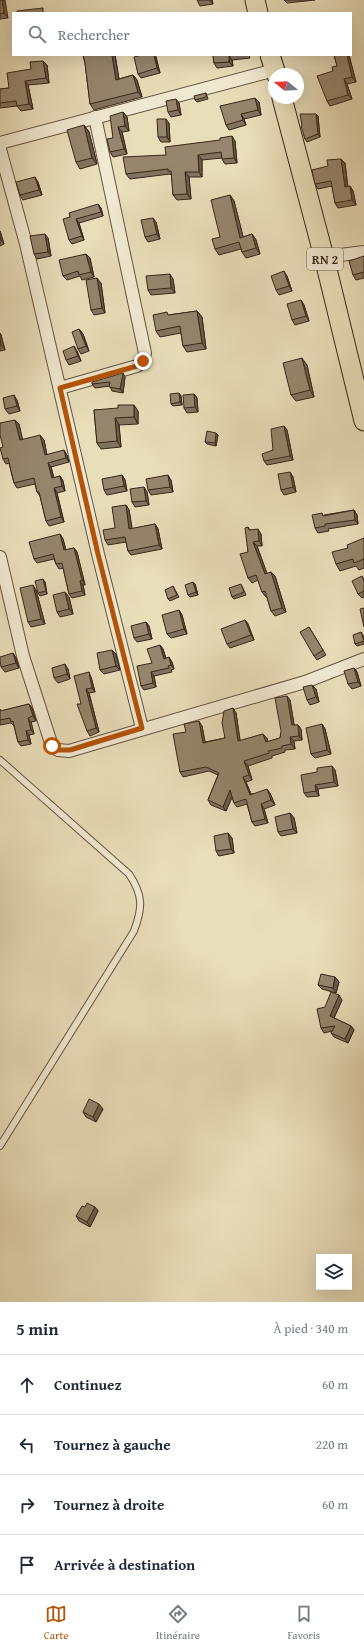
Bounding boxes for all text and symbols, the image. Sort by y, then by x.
search box [12,12,352,56]
icon: search [26,23,48,45]
text: Rechercher [58,24,130,45]
north arrow [268,68,304,104]
road number: RN 2 [307,248,343,270]
route end [134,352,152,370]
route start [43,737,61,755]
map controls [316,1254,352,1290]
button: layers [316,1254,352,1290]
text: 5 min [16,1316,58,1341]
text: À pied · 340 m [273,1319,348,1338]
icon: ahead [16,1374,38,1396]
text: Continuez [54,1374,122,1395]
text: 60 m [322,1375,348,1394]
icon: left [16,1434,38,1456]
text: Tournez à gauche [54,1434,171,1455]
text: 220 m [316,1435,348,1454]
icon: right [16,1494,38,1516]
text: Tournez à droite [54,1494,164,1515]
text: 60 m [322,1495,348,1514]
icon: arrive [16,1554,38,1576]
text: Arrivée à destination [54,1554,195,1575]
tab: Carte [44,1603,69,1643]
tab: Itinéraire [156,1603,200,1643]
tab: Favoris [287,1603,320,1643]

